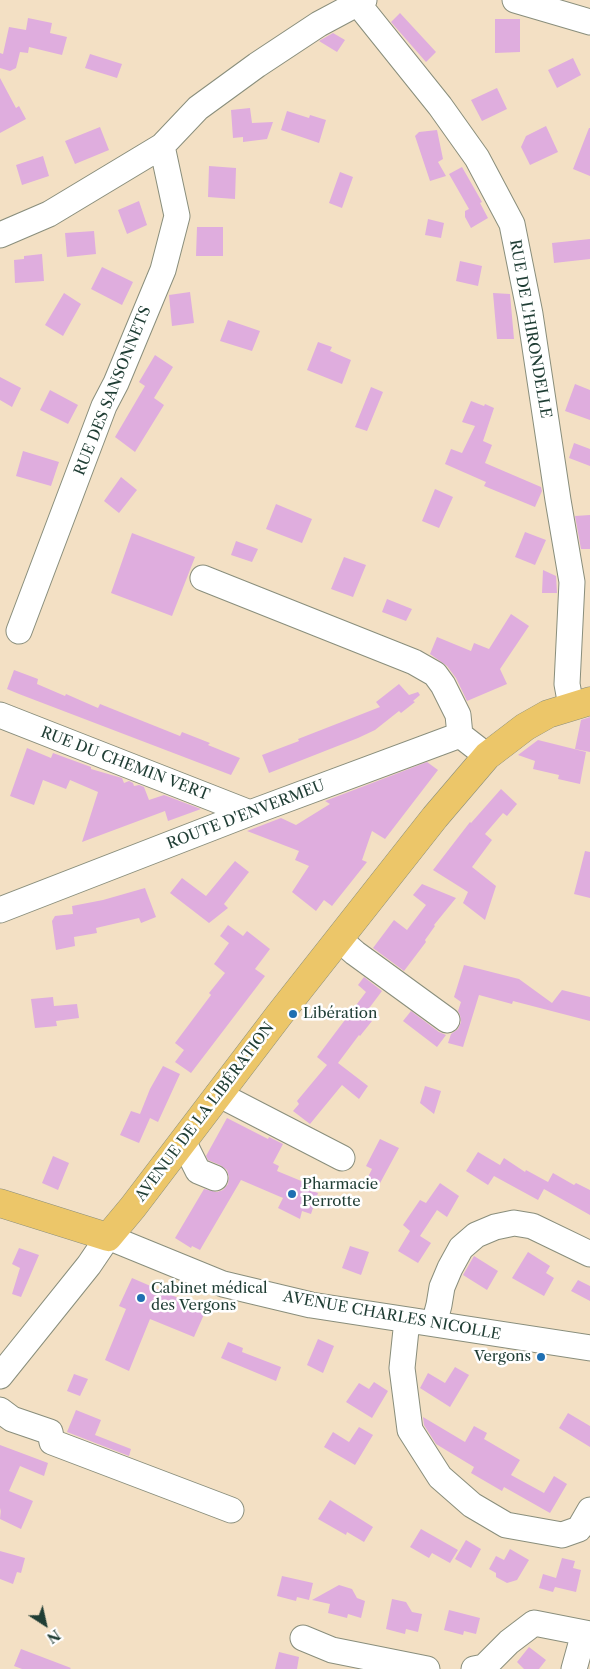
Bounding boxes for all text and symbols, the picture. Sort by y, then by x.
street label: RUE DE L'HIRONDELLE [505,238,555,420]
street label: RUE DES SANSONNETS [71,304,155,478]
street label: RUE DU CHEMIN VERT [38,723,212,805]
street label: ROUTE D'ENVERMEU [165,777,327,853]
place label: Libération [303,1005,377,1023]
marker: Libération [287,1008,299,1020]
street label: AVENUE DE LA LIBÉRATION [132,1019,278,1205]
place label: Pharmacie Perrotte [302,1176,378,1211]
marker: Pharmacie Perrotte [286,1188,298,1200]
place label: Cabinet médical des Vergons [151,1280,267,1315]
street label: AVENUE CHARLES NICOLLE [282,1288,502,1344]
marker: Cabinet médical des Vergons [135,1292,147,1304]
place label: Vergons [474,1348,531,1366]
marker: Vergons [535,1351,547,1363]
north arrow [20,1599,70,1649]
text: N [43,1625,64,1647]

